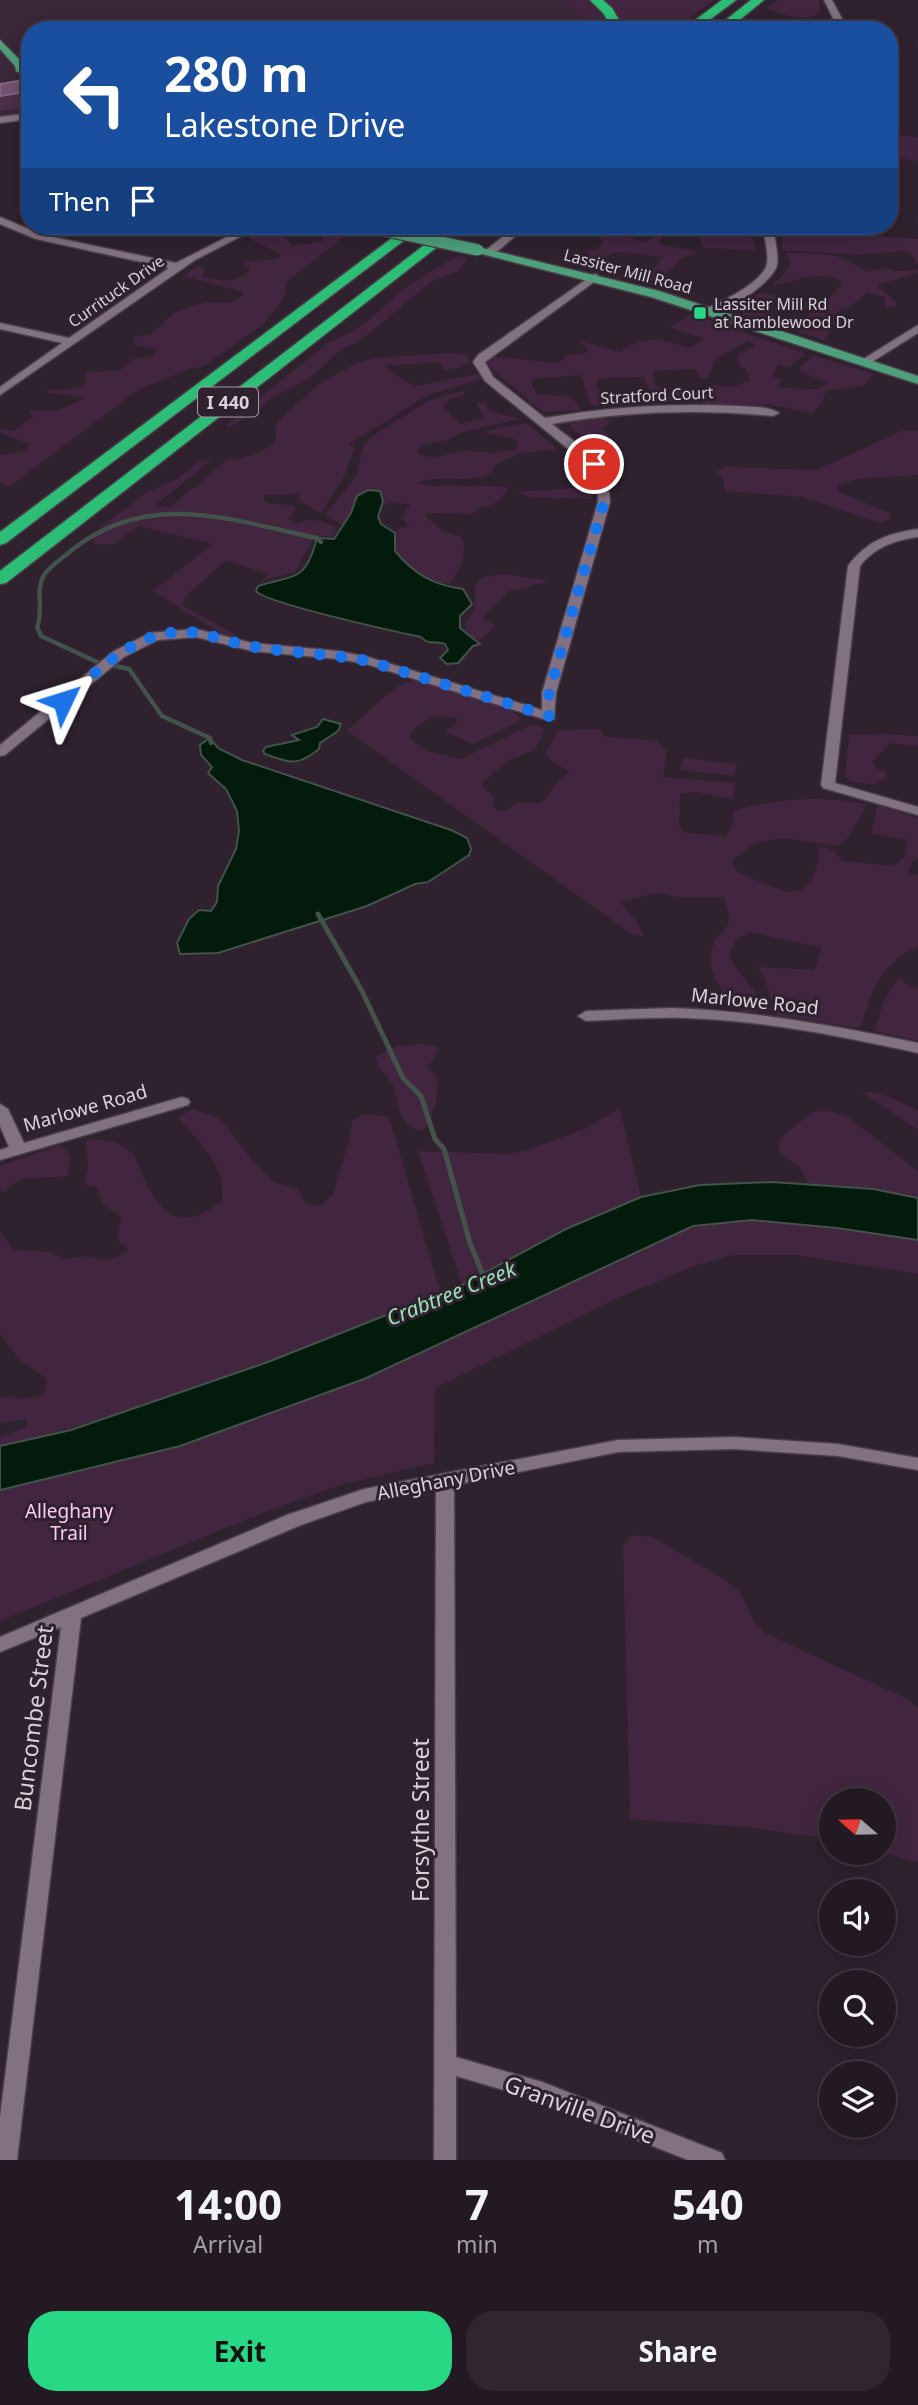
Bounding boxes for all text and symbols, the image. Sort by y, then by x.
text: 280 m [164,40,309,106]
icon: left [49,49,140,140]
text: Lakestone Drive [164,103,405,146]
icon: arrive [124,182,162,220]
text: Then [49,183,110,219]
street label: Lassiter Mill Road [561,243,695,299]
street label: Currituck Drive [63,250,169,332]
place label: Lassiter Mill Rd at Ramblewood Dr [714,293,854,333]
marker: Lassiter Mill Rd at Ramblewood Dr [692,305,708,321]
street label: Stratford Court [600,381,714,409]
road number: I 440 [198,388,258,416]
pin [564,434,624,494]
icon: arrive [575,445,613,483]
position arrow [26,664,100,738]
street label: Marlowe Road [690,981,820,1021]
street label: Marlowe Road [20,1078,150,1138]
water label: Crabtree Creek [382,1254,521,1332]
street label: Alleghany Drive [375,1454,517,1506]
park label: Alleghany Trail [25,1498,113,1546]
street label: Buncombe Street [6,1623,60,1813]
street label: Forsythe Street [404,1738,436,1902]
north arrow [819,1788,896,1866]
map controls [819,1788,896,2138]
button: sound [819,1879,896,1956]
button: search [819,1970,896,2047]
button: layers [819,2061,896,2138]
street label: Granville Drive [500,2067,660,2151]
text: 14:00 [174,2175,282,2232]
text: 7 [465,2175,489,2232]
text: 540 [672,2175,744,2232]
text: Arrival [193,2228,263,2260]
text: min [456,2228,498,2260]
text: m [697,2228,719,2260]
button: Exit [28,2311,452,2391]
button: Share [466,2311,890,2391]

